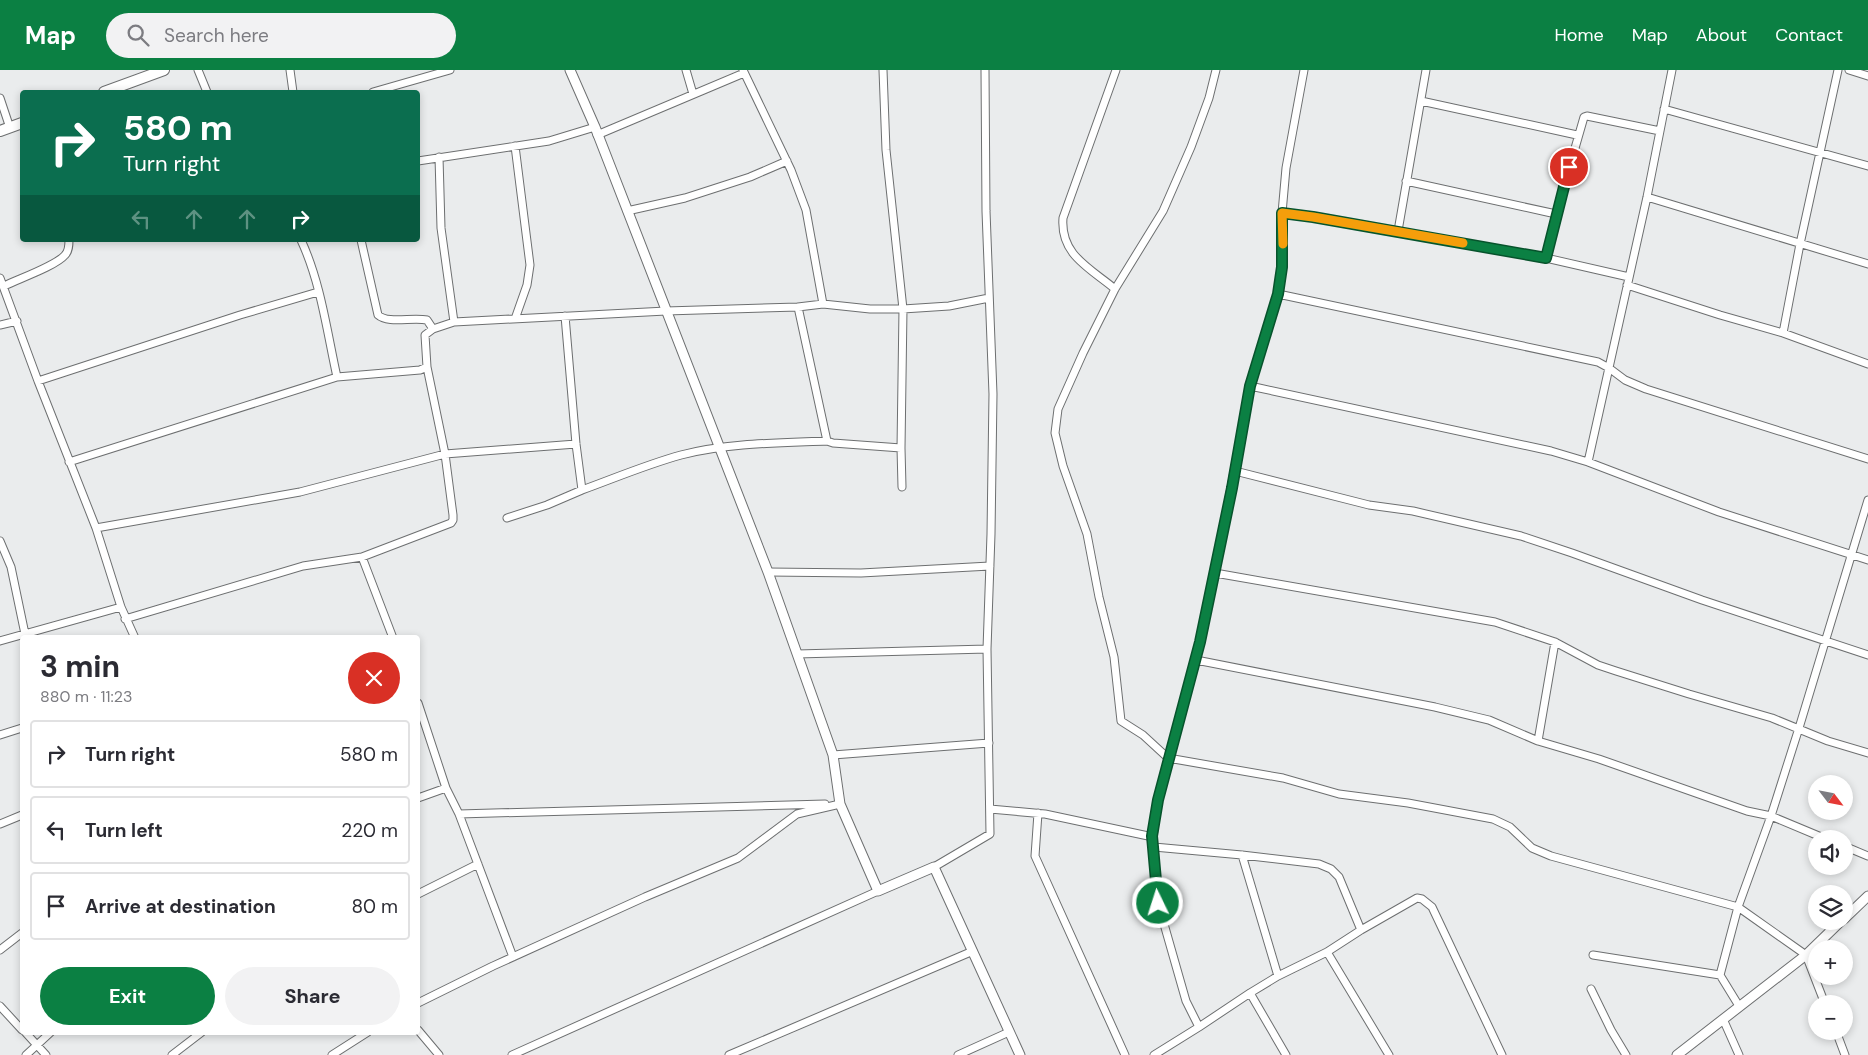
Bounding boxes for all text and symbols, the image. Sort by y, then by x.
search box [106,13,456,58]
text: Map [25,20,76,51]
icon: search [124,21,152,49]
text: Search here [164,23,269,48]
text: Home [1554,23,1604,47]
text: Map [1632,23,1668,47]
text: About [1696,23,1747,47]
text: Contact [1775,23,1843,47]
text: 580 m [123,105,233,151]
icon: right [40,110,105,175]
pin [1548,146,1590,188]
text: Turn right [123,149,220,178]
icon: arrive [1555,153,1583,181]
icon: left [127,205,155,233]
icon: ahead [180,205,208,233]
icon: ahead [233,205,261,233]
icon: right [286,205,314,233]
text: 3 min [40,647,120,686]
button: close [348,652,400,704]
text: 880 m · 11:23 [40,686,132,707]
icon: right [42,740,70,768]
text: Turn right [85,742,175,767]
text: 580 m [340,742,398,767]
north arrow [1808,775,1852,820]
map controls [1808,775,1853,1040]
icon: left [42,816,70,844]
text: Turn left [85,818,163,843]
text: 220 m [341,818,398,843]
button: sound [1808,830,1853,875]
position arrow [1131,876,1183,928]
button: layers [1808,885,1853,930]
icon: arrive [42,892,70,920]
text: Arrive at destination [85,894,276,919]
text: 80 m [351,894,398,919]
button: + [1808,940,1853,985]
button: Exit [40,967,215,1025]
button: Share [225,967,400,1025]
button: − [1808,995,1853,1040]

